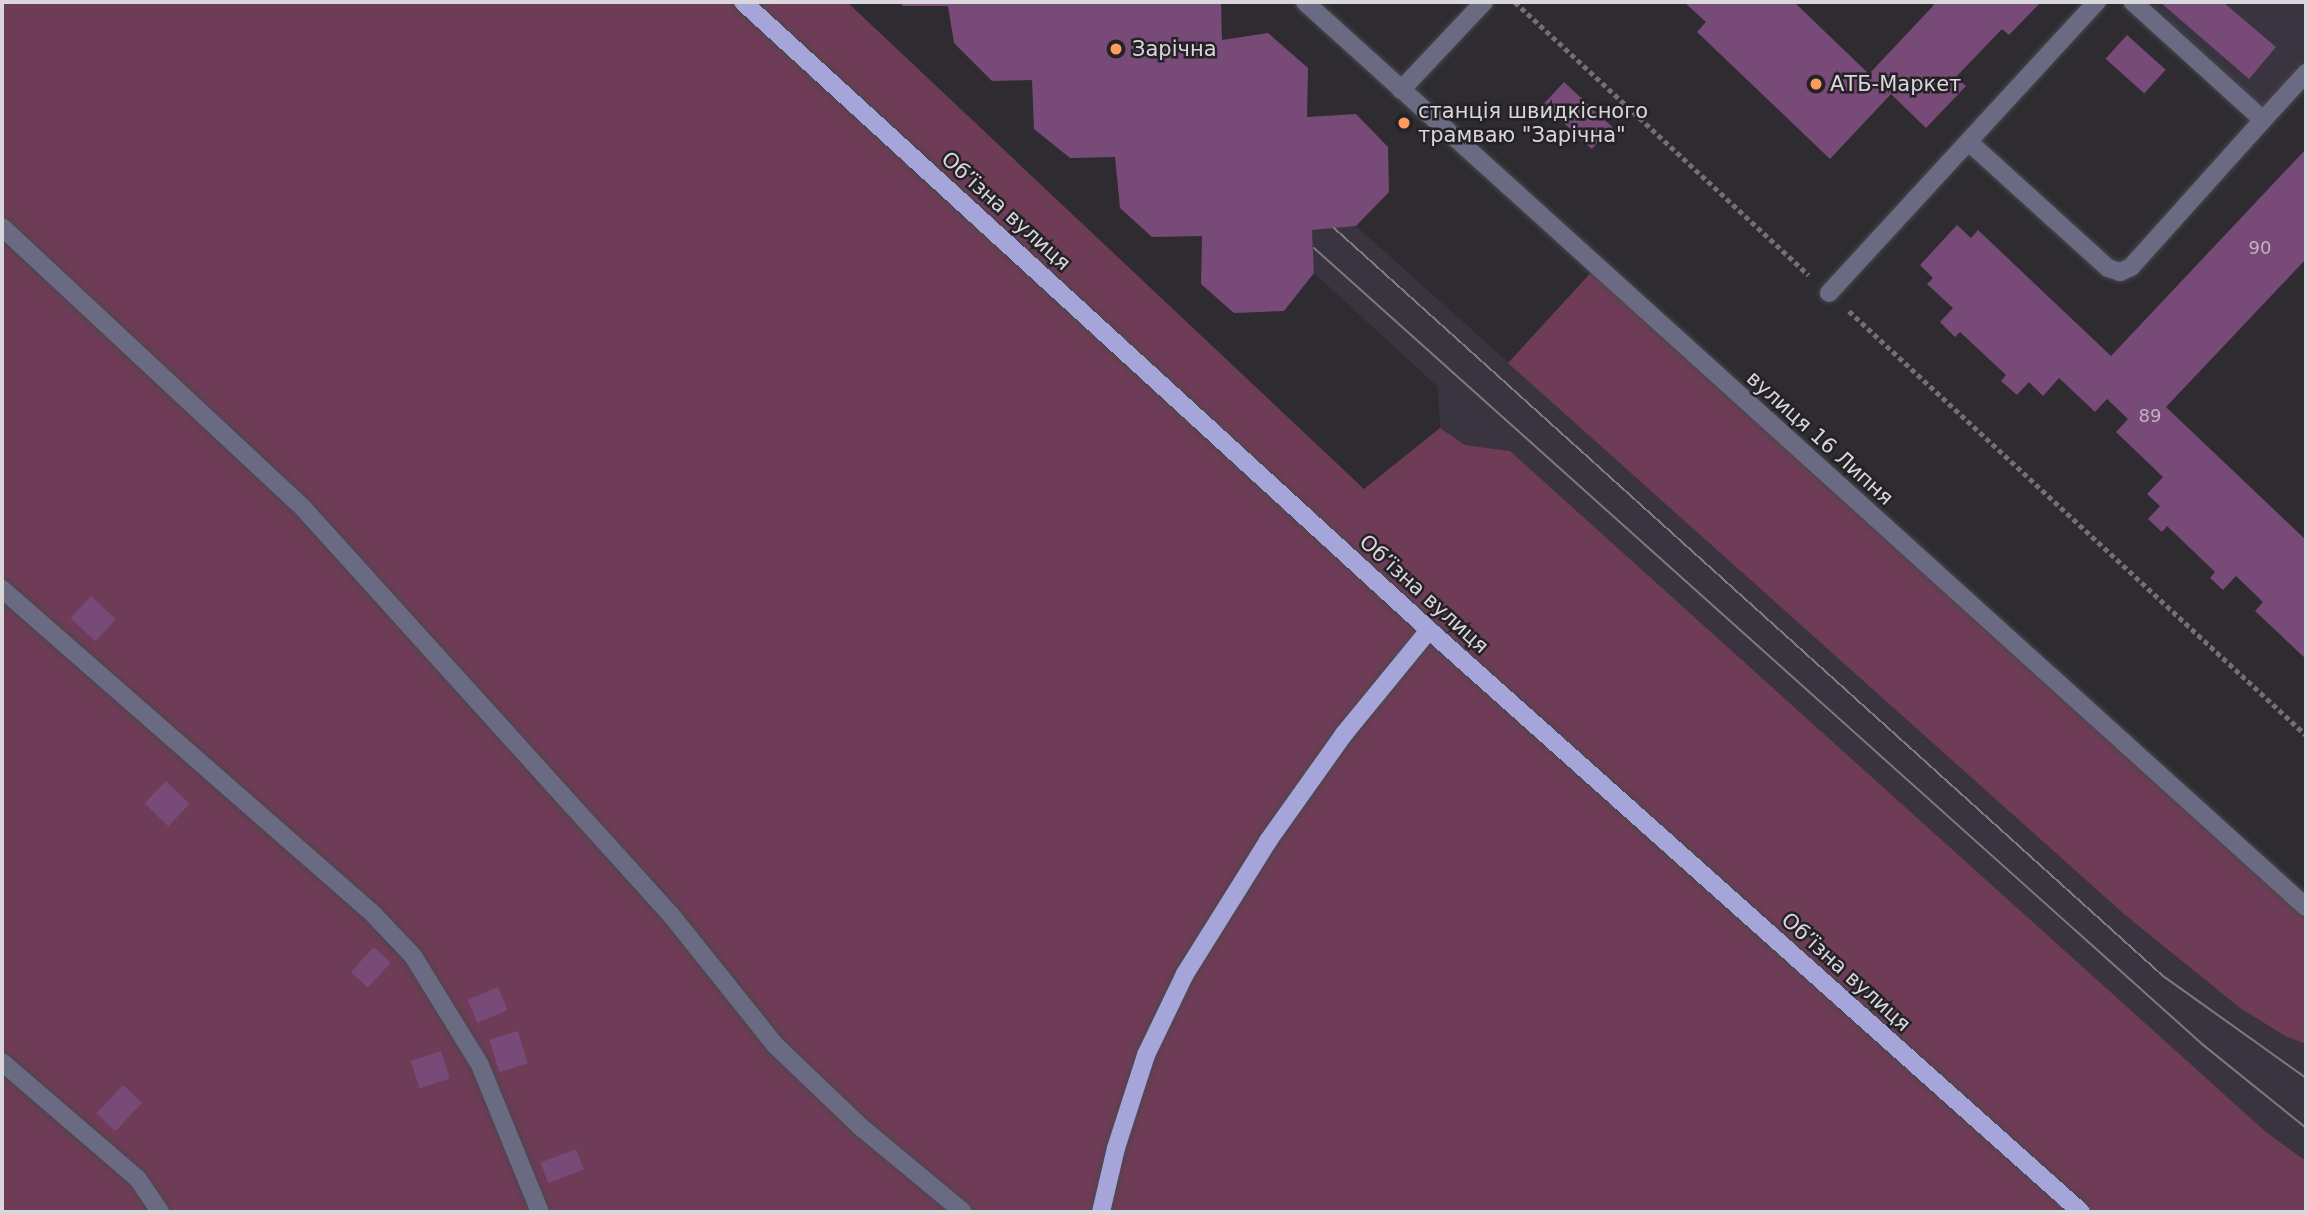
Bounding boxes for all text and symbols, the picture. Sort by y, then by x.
place label: Зарічна [1132,36,1217,62]
marker: Зарічна [1106,39,1126,59]
place label: АТБ-Маркет [1830,71,1961,97]
marker: АТБ-Маркет [1808,76,1824,92]
place label: станція швидкісного трамваю "Зарічна" [1418,98,1648,148]
marker: станція швидкісного трамваю "Зарічна" [1396,115,1412,131]
street label: Обʼїзна вулиця [936,146,1076,276]
house number: 90 [2249,237,2271,259]
street label: вулиця 16 Липня [1742,366,1898,510]
house number: 89 [2139,405,2161,427]
street label: Обʼїзна вулиця [1354,529,1494,659]
street label: Обʼїзна вулиця [1776,907,1916,1037]

